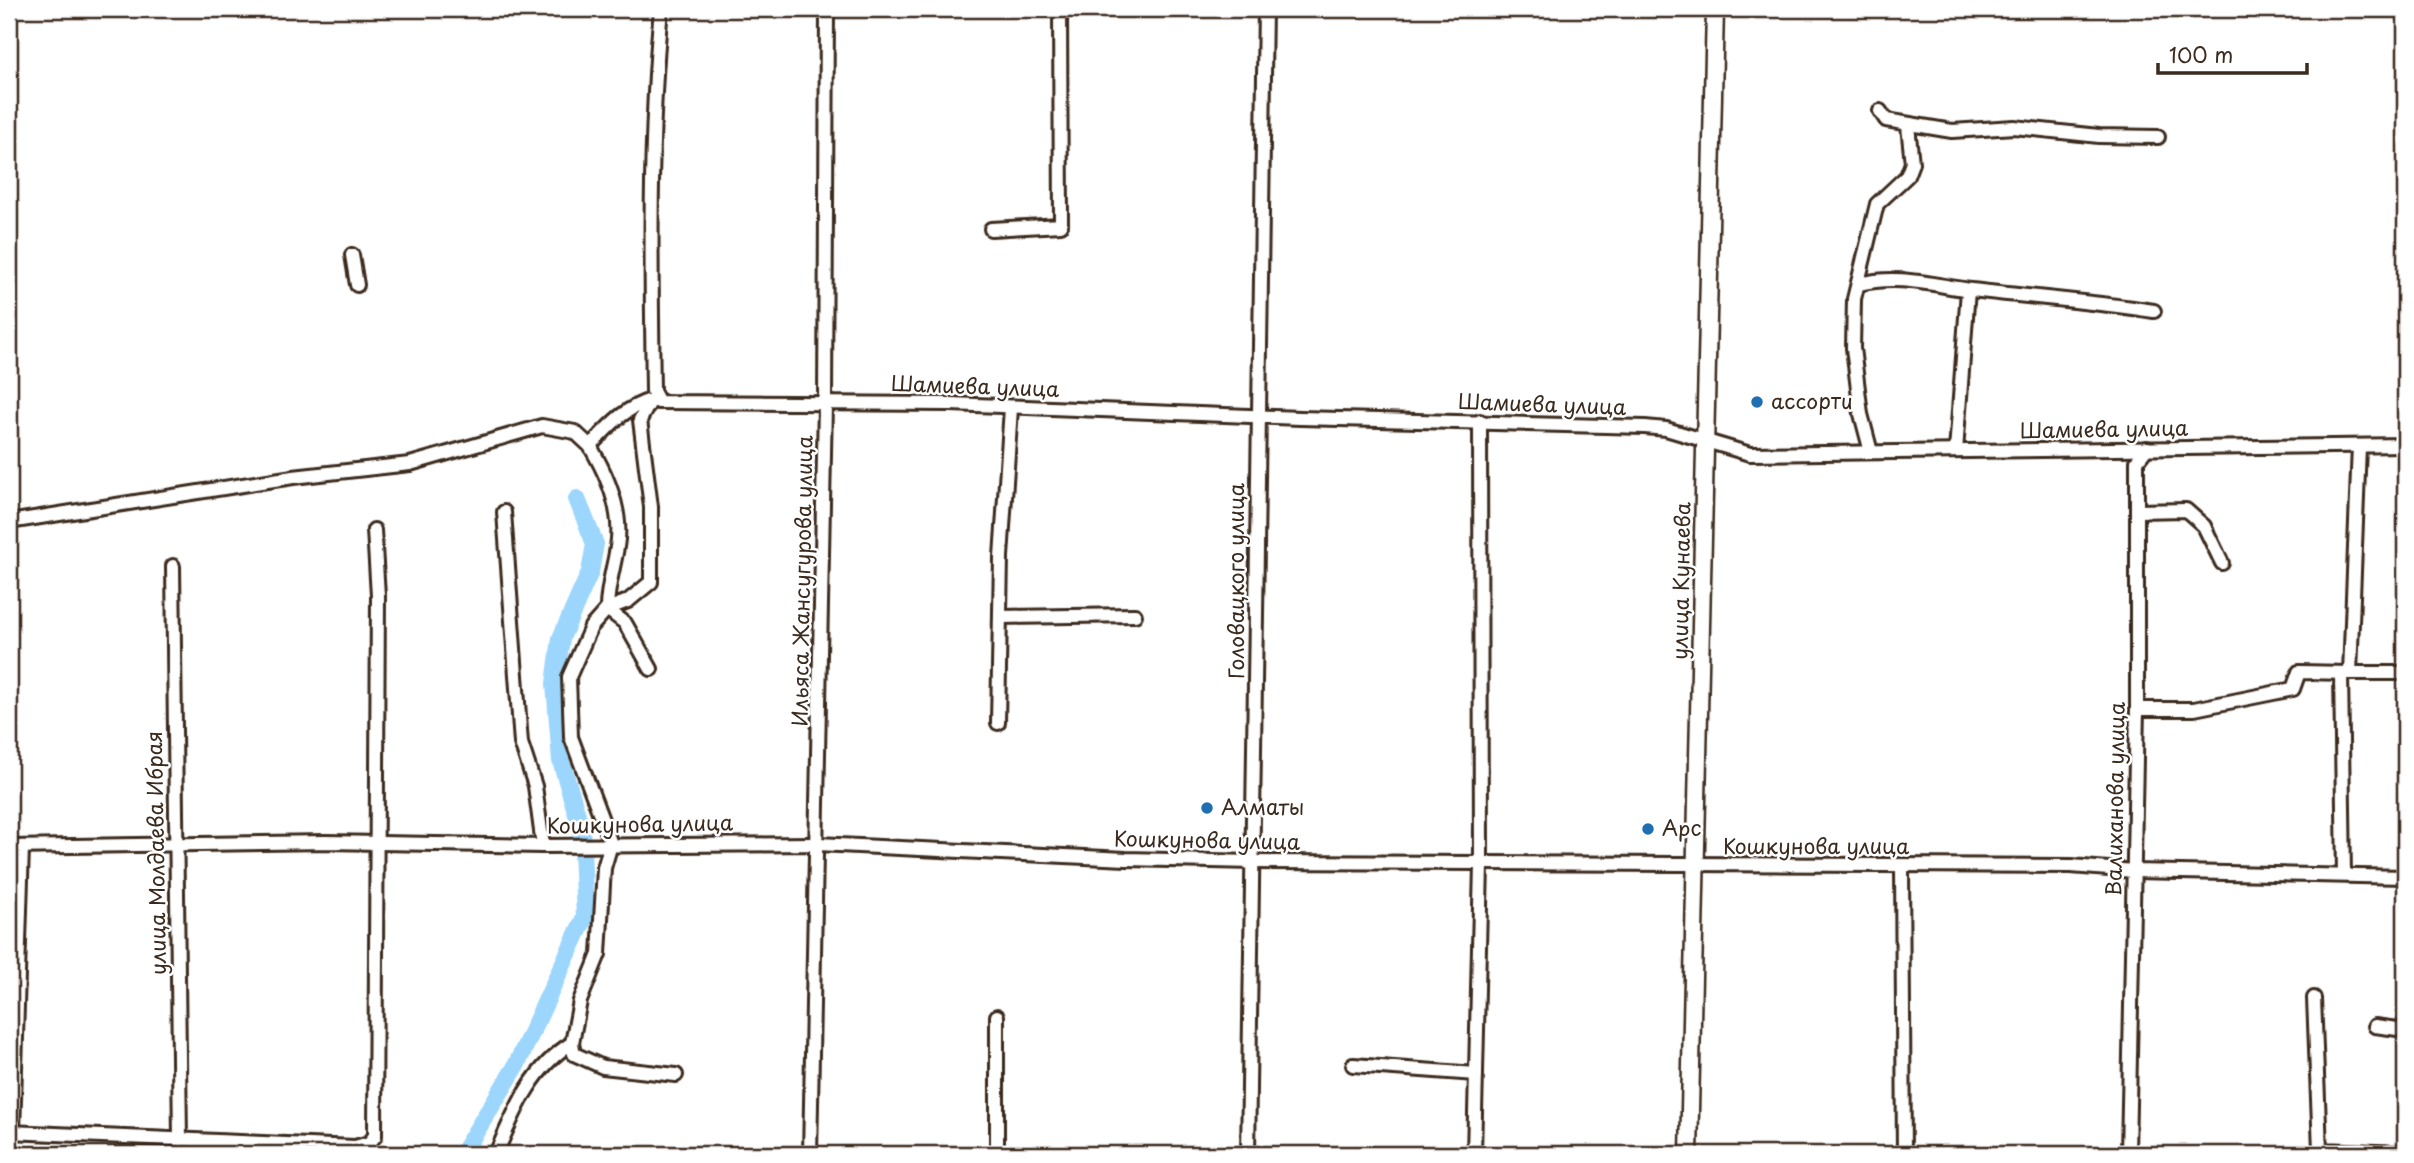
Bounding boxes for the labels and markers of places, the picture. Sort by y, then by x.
place label: ассорти [1771,384,1853,416]
marker: ассорти [1749,394,1765,410]
place label: Алматы [1221,790,1304,822]
marker: Алматы [1199,800,1215,816]
place label: Арс [1662,811,1701,843]
marker: Арс [1640,821,1656,837]

